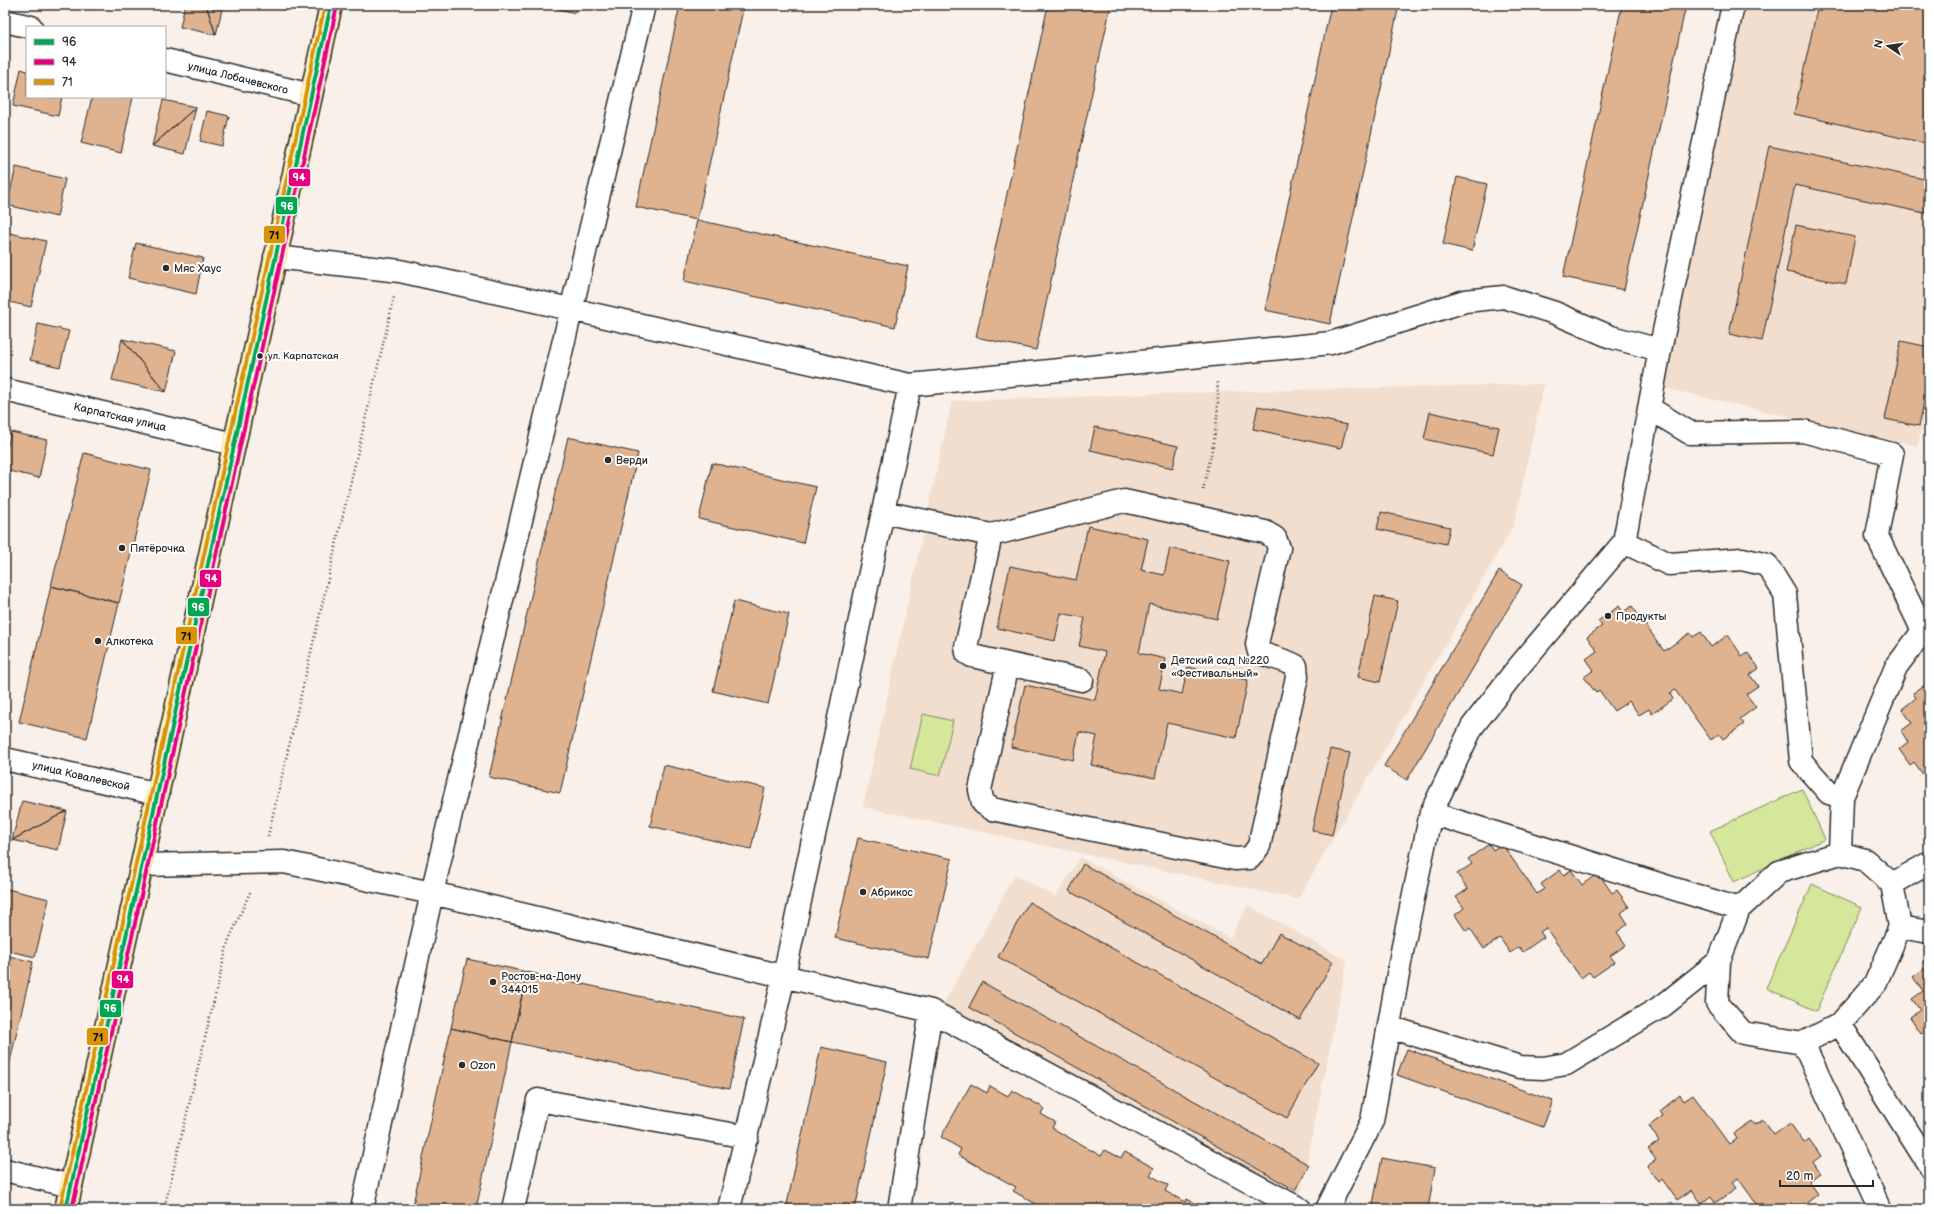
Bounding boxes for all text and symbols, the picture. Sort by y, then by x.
legend [26,26,166,98]
north arrow [1868,26,1908,66]
text: 96 [62,35,76,50]
text: N [1871,38,1886,49]
text: 94 [62,55,77,70]
street label: улица Лобачевского [187,59,290,97]
text: 71 [62,75,73,90]
line badge: 94 [288,168,311,187]
text: 94 [293,171,306,184]
line badge: 96 [275,196,298,215]
text: 96 [280,200,294,213]
line badge: 71 [263,225,286,244]
text: 71 [269,229,279,242]
place label: Мяс Хаус [174,262,222,275]
marker: Мяс Хаус [161,263,171,273]
place label: ул. Карпатская [268,350,339,362]
marker: ул. Карпатская [255,351,265,361]
street label: Карпатская улица [72,400,168,434]
place label: Верди [616,454,648,467]
marker: Верди [603,455,613,465]
place label: Пятёрочка [130,542,186,555]
marker: Пятёрочка [117,543,127,553]
line badge: 94 [199,569,222,588]
text: 94 [205,572,218,585]
line badge: 96 [187,597,210,617]
text: 96 [191,601,205,614]
place label: Продукты [1616,610,1667,623]
marker: Продукты [1603,611,1613,621]
line badge: 71 [175,626,198,645]
text: 71 [181,630,191,643]
place label: Алкотека [105,635,154,648]
marker: Алкотека [93,636,103,646]
place label: Детский сад №220 «Фестивальный» [1171,654,1270,680]
marker: Детский сад №220 «Фестивальный» [1158,661,1168,671]
street label: улица Ковалевской [31,758,131,794]
place label: Абрикос [870,886,913,899]
marker: Абрикос [858,887,868,897]
line badge: 94 [111,970,134,989]
place label: Ростов-на-Дону 344015 [501,970,581,996]
text: 94 [117,973,130,986]
marker: Ростов-на-Дону 344015 [488,977,498,987]
line badge: 96 [99,999,122,1018]
text: 96 [103,1002,117,1015]
line badge: 71 [86,1027,109,1046]
text: 71 [93,1031,103,1044]
place label: Ozon [470,1059,496,1072]
marker: Ozon [457,1060,467,1070]
scale bar [1780,1162,1873,1188]
text: 20 m [1786,1169,1813,1184]

